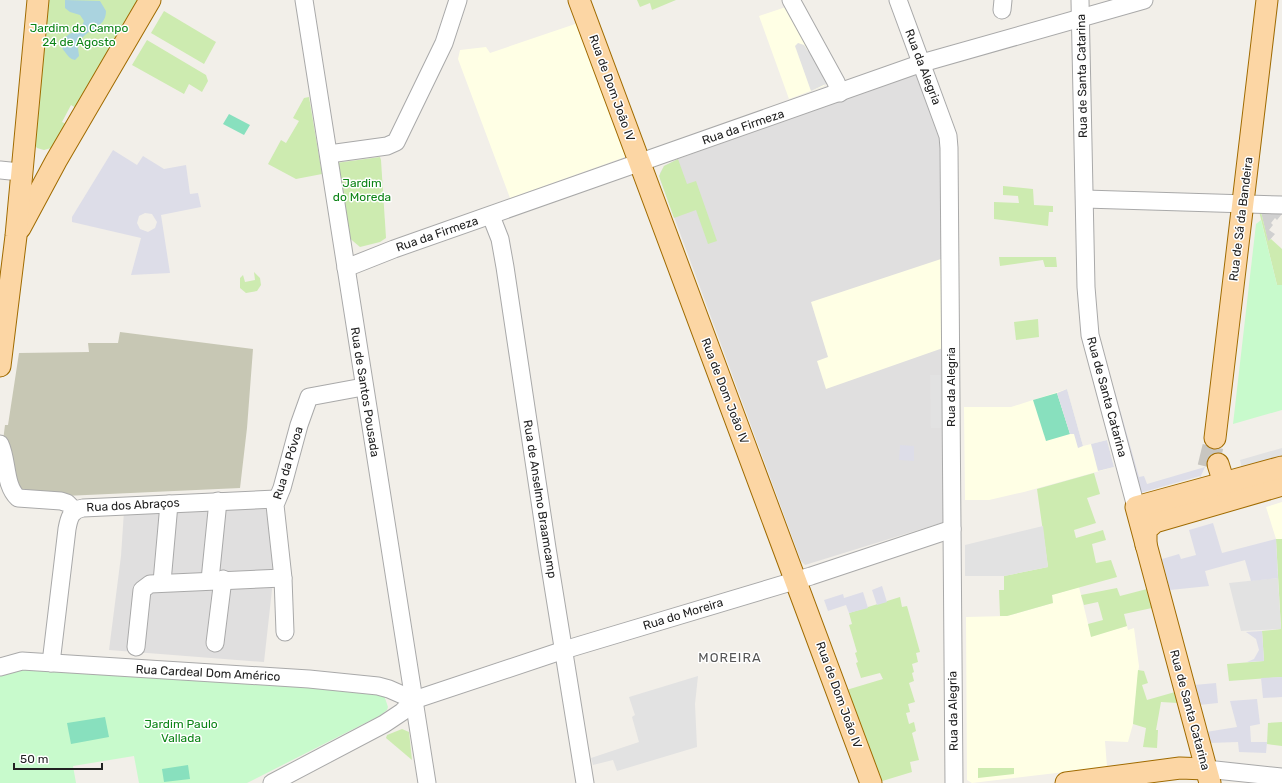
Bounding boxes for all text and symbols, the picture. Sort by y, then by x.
street label: Rua de Santa Catarina [1074,14,1090,138]
park label: Jardim do Campo 24 de Agosto [30,21,128,49]
street label: Rua da Alegria [902,27,944,107]
street label: Rua de Dom João IV [586,33,638,143]
street label: Rua da Firmeza [700,106,786,148]
street label: Rua de Sá da Bandeira [1226,156,1256,282]
park label: Jardim do Moreda [333,176,391,204]
street label: Rua da Firmeza [394,213,480,255]
street label: Rua de Santos Pousada [348,326,382,458]
street label: Rua de Santa Catarina [1084,335,1130,459]
street label: Rua de Dom João IV [698,336,752,446]
street label: Rua da Alegria [944,347,958,427]
street label: Rua de Anselmo Braamcamp [521,419,559,579]
street label: Rua da Póvoa [270,425,306,501]
street label: Rua dos Abraços [86,496,180,514]
street label: Rua do Moreira [641,595,725,633]
street label: Rua de Dom João IV [813,640,865,750]
street label: Rua de Santa Catarina [1167,648,1213,772]
district label: MOREIRA [698,650,762,665]
street label: Rua Cardeal Dom Américo [135,662,281,684]
street label: Rua da Alegria [945,671,961,751]
park label: Jardim Paulo Vallada [144,717,218,745]
scale bar [14,745,102,771]
text: 50 m [20,752,48,766]

